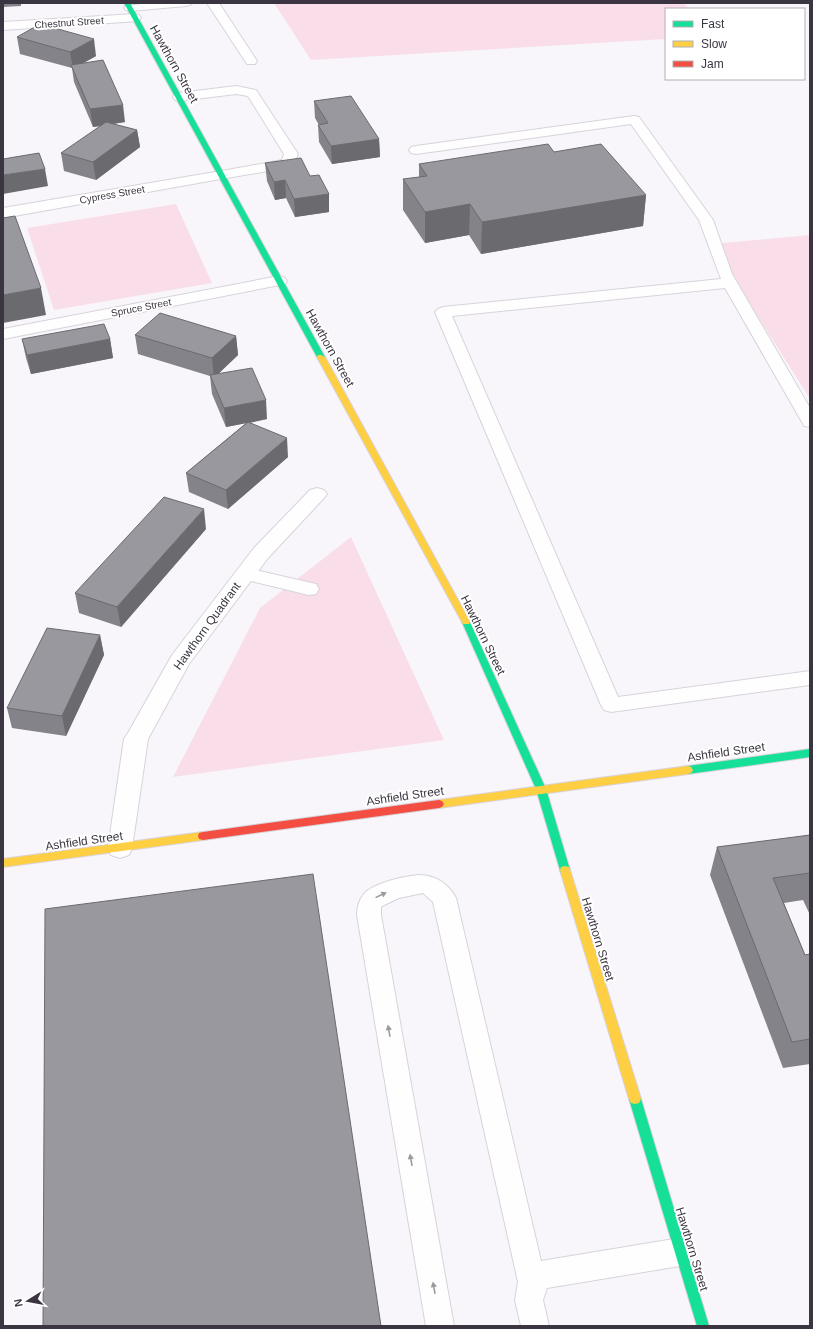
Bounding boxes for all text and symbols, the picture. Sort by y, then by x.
legend [665,8,805,80]
street label: Chestnut Street [34,15,104,30]
text: Fast [701,17,725,31]
street label: Hawthorn Street [147,23,201,106]
text: Slow [701,37,727,51]
text: Jam [701,57,724,71]
street label: Cypress Street [79,183,146,206]
street label: Spruce Street [110,296,172,319]
street label: Hawthorn Street [303,307,357,390]
street label: Hawthorn Quadrant [171,579,244,672]
street label: Hawthorn Street [458,593,509,678]
street label: Ashfield Street [686,740,766,764]
street label: Ashfield Street [365,784,445,808]
street label: Ashfield Street [44,829,124,853]
one-way arrow [375,892,387,898]
street label: Hawthorn Street [579,895,618,983]
one-way arrow [386,1025,392,1038]
one-way arrow [408,1153,414,1166]
street label: Hawthorn Street [673,1205,712,1293]
north arrow [8,1281,48,1321]
one-way arrow [431,1281,437,1294]
text: N [12,1298,25,1308]

